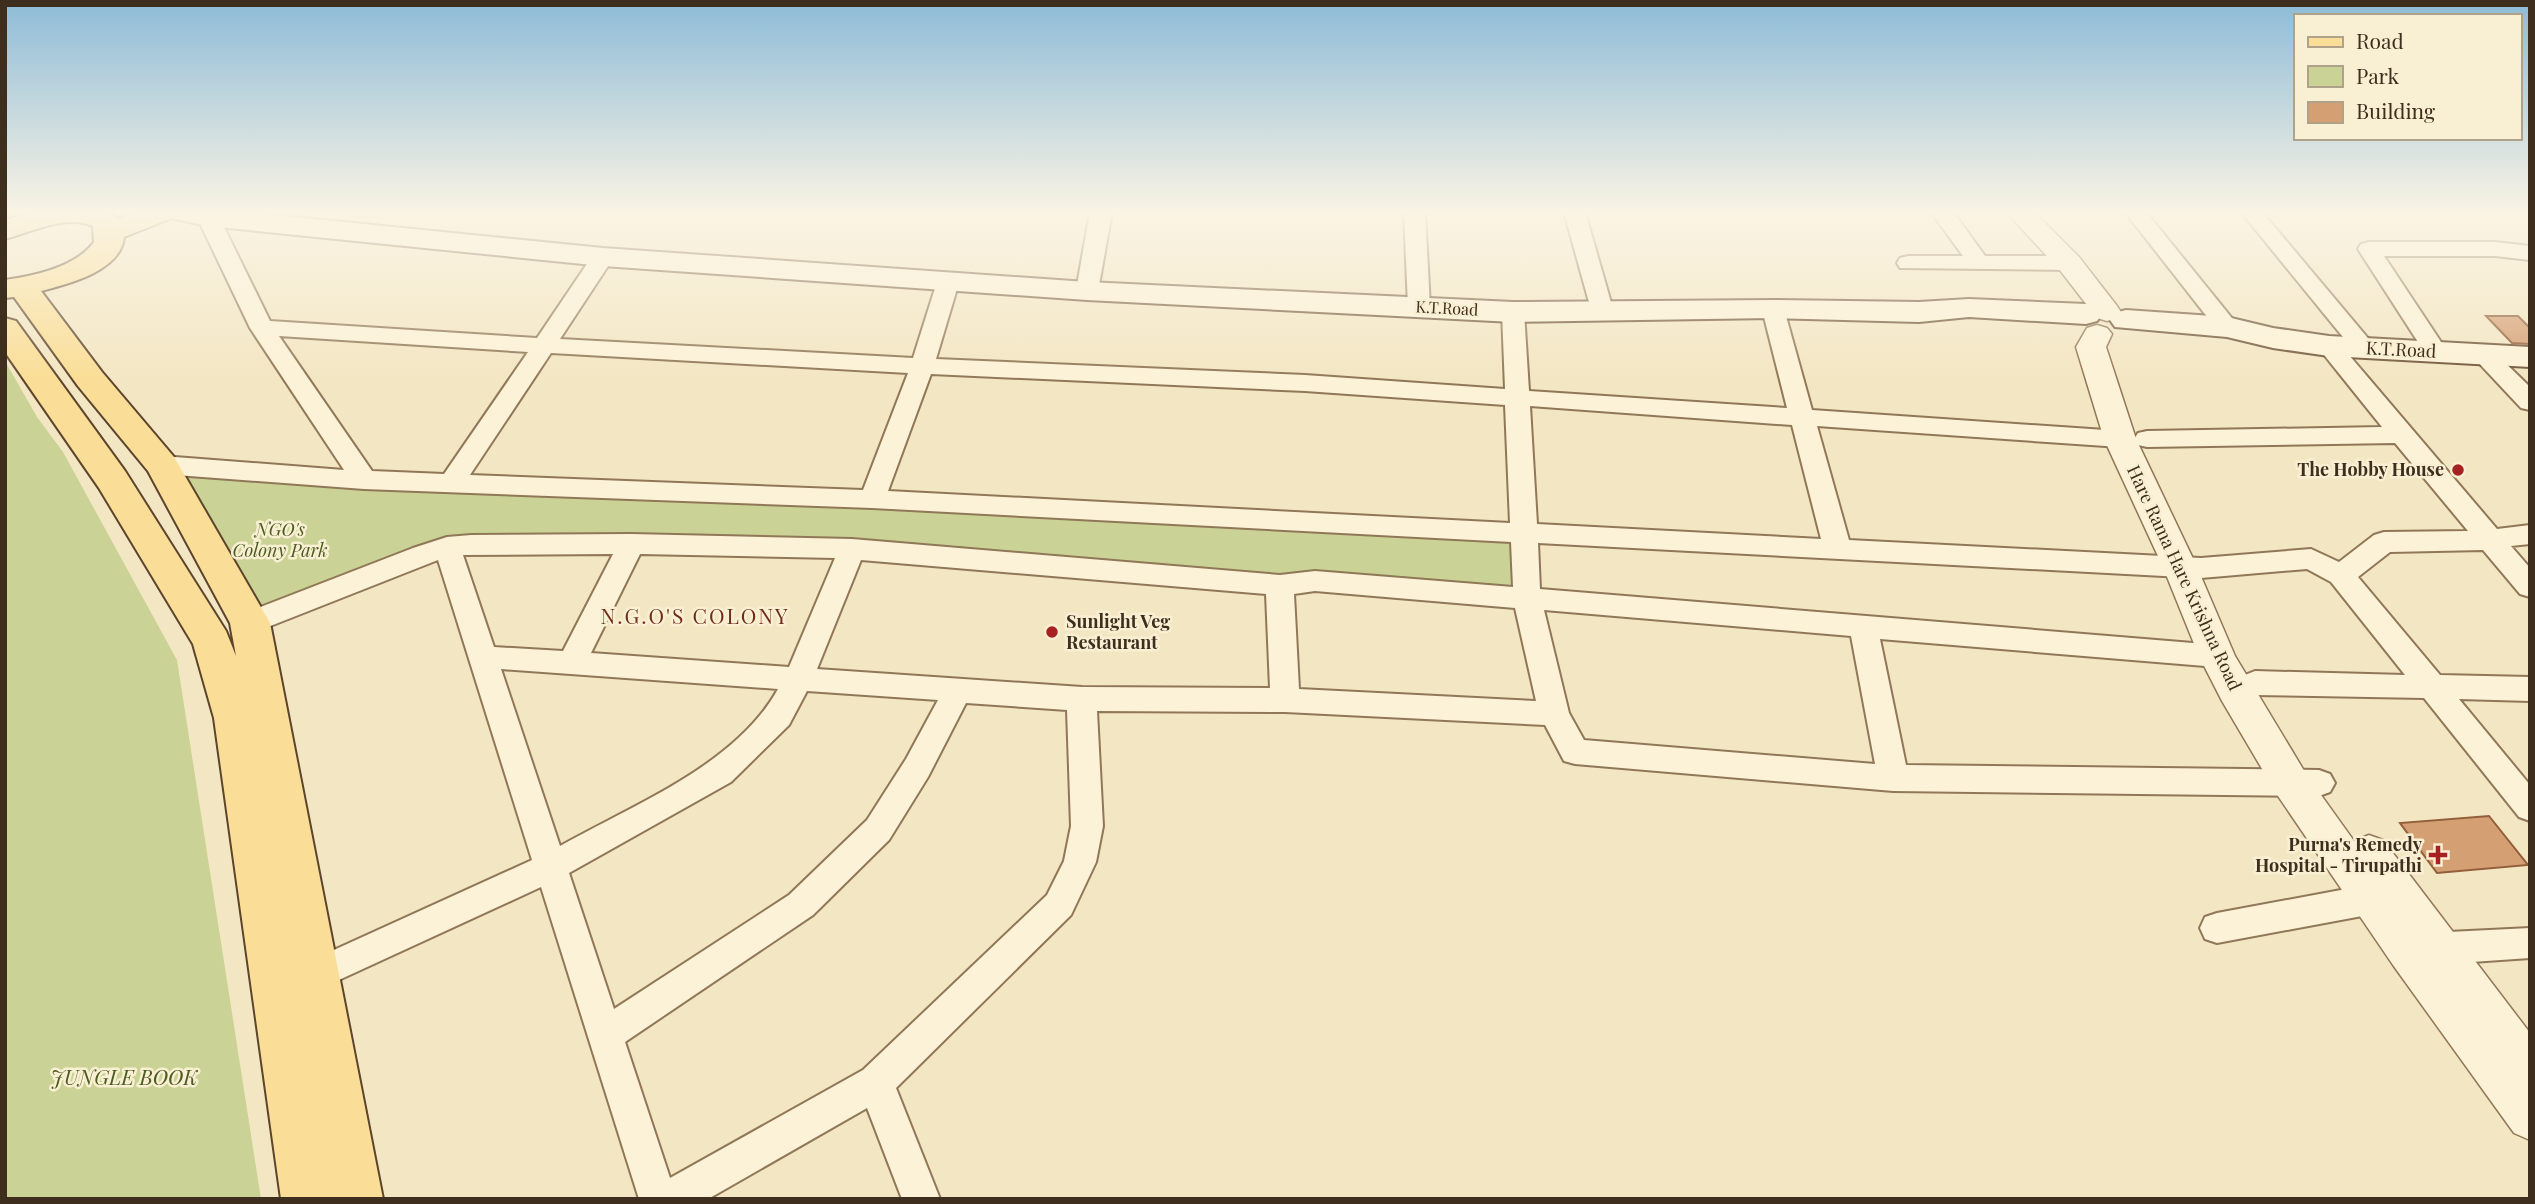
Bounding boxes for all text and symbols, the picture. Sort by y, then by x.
legend [2294,14,2521,140]
text: Road [2356,26,2404,54]
text: Park [2356,61,2400,89]
text: Building [2356,96,2435,124]
street label: K.T.Road [1415,295,1479,320]
street label: K.T.Road [2365,335,2437,363]
place label: The Hobby House [2297,457,2444,481]
street label: Hare Rama Hare Krishna Road [2122,461,2248,695]
marker: The Hobby House [2450,462,2466,478]
park label: NGO's Colony Park [232,517,328,562]
district label: N.G.O'S COLONY [601,601,789,629]
place label: Sunlight Veg Restaurant [1066,609,1170,654]
marker: Sunlight Veg Restaurant [1044,624,1060,640]
place label: Purna's Remedy Hospital - Tirupathi [2255,832,2423,877]
marker: Purna's Remedy Hospital - Tirupathi [2428,845,2448,865]
park label: JUNGLE BOOK [51,1062,198,1090]

